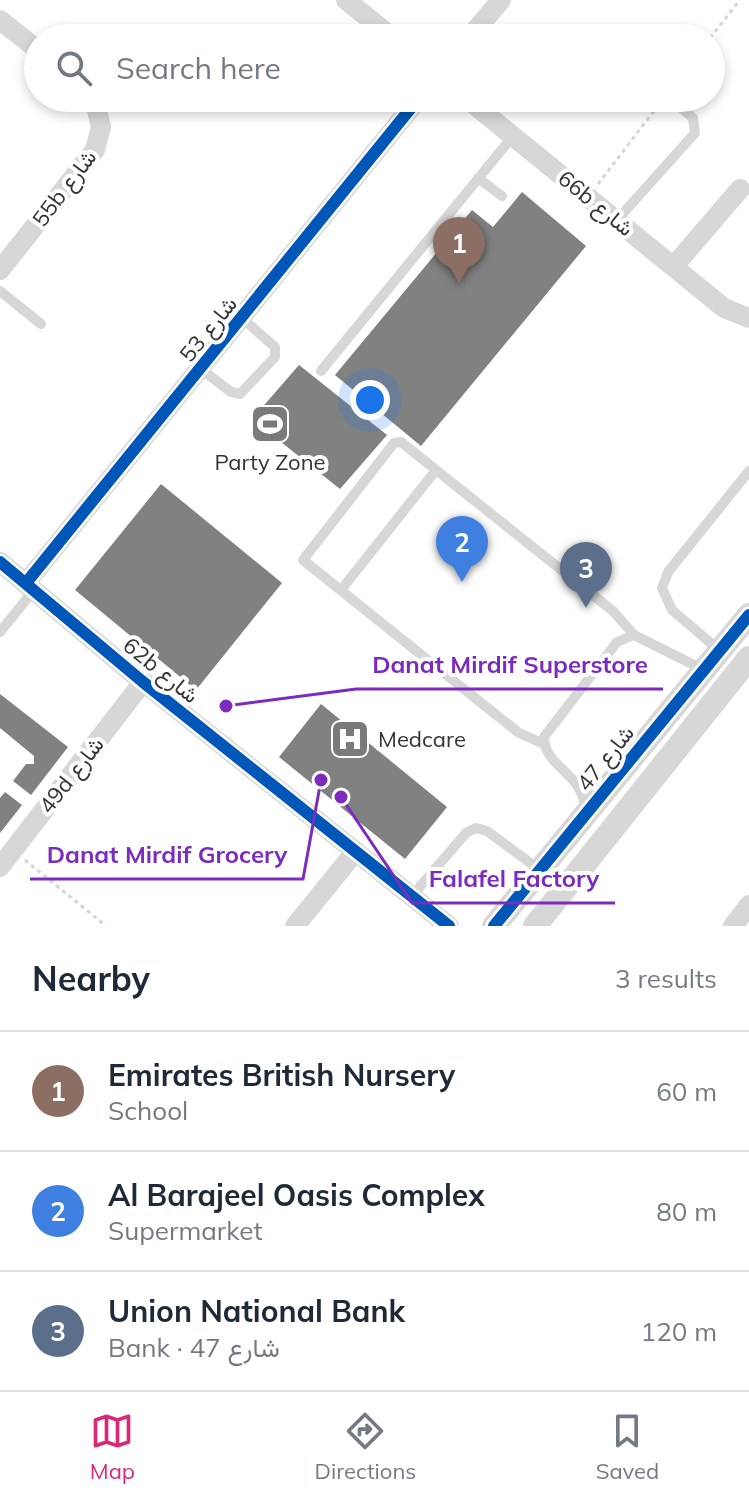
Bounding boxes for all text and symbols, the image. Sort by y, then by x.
search box [24,24,725,112]
icon: search [52,46,96,90]
text: Search here [116,49,281,87]
street label: 55b شارع [26,144,103,233]
street label: 66b شارع [552,164,640,243]
pin: 1 [433,217,485,283]
street label: شارع 53 [173,291,244,368]
your location [350,380,390,420]
sports icon: Party Zone [249,403,291,445]
place label: Party Zone [214,448,326,476]
pin: 2 [436,516,488,582]
pin: 3 [560,542,612,608]
street label: 62b شارع [117,631,205,710]
callout: Danat Mirdif Superstore [356,641,663,689]
text: Danat Mirdif Superstore [372,649,648,679]
hospital icon: Medcare [329,718,371,760]
street label: شارع 47 [570,720,641,797]
place label: Medcare [378,725,466,753]
street label: 49d شارع [32,731,110,820]
callout: Danat Mirdif Grocery [30,831,303,879]
text: Danat Mirdif Grocery [47,839,288,869]
callout: Falafel Factory [412,855,615,903]
text: Falafel Factory [429,863,600,893]
text: Nearby [32,957,150,1000]
text: 3 results [615,962,717,995]
text: Emirates British Nursery [108,1056,455,1094]
text: 1 [50,1075,66,1108]
text: 60 m [656,1075,717,1108]
text: School [108,1094,188,1127]
text: Al Barajeel Oasis Complex [108,1176,485,1214]
text: 2 [50,1195,66,1228]
text: 80 m [656,1195,717,1228]
text: Supermarket [108,1214,263,1247]
text: Union National Bank [108,1292,405,1330]
text: 3 [50,1315,66,1348]
text: 120 m [641,1315,717,1348]
text: Bank · شارع 47 [108,1331,280,1364]
tab: Map [90,1409,135,1485]
tab: Directions [315,1409,416,1485]
tab: Saved [596,1409,659,1485]

